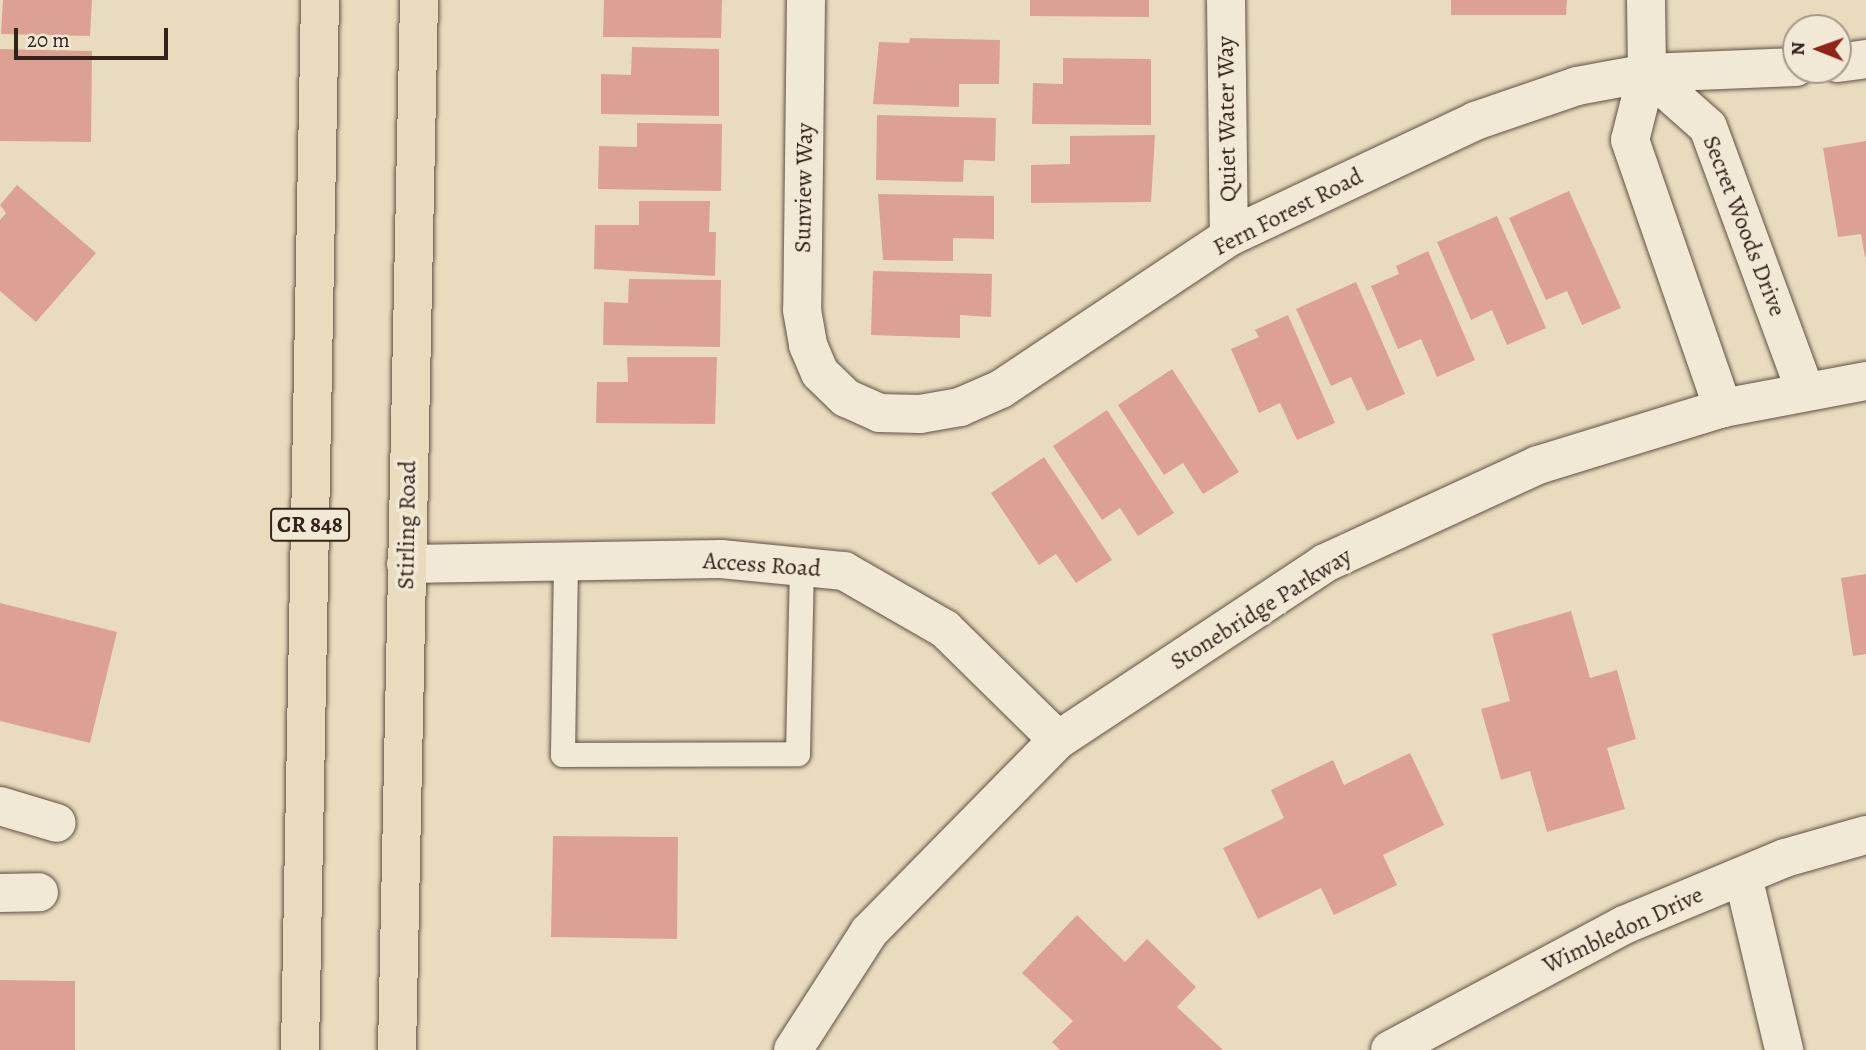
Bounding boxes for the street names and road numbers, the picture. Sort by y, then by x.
street label: Quiet Water Way [1211,36,1243,202]
street label: Sunview Way [788,123,820,253]
street label: Secret Woods Drive [1696,132,1792,320]
street label: Fern Forest Road [1208,162,1368,262]
street label: Stirling Road [391,460,423,590]
road number: CR 848 [270,505,350,544]
street label: Stonebridge Parkway [1165,542,1357,676]
street label: Access Road [702,547,822,583]
street label: Wimbledon Drive [1538,880,1708,980]

